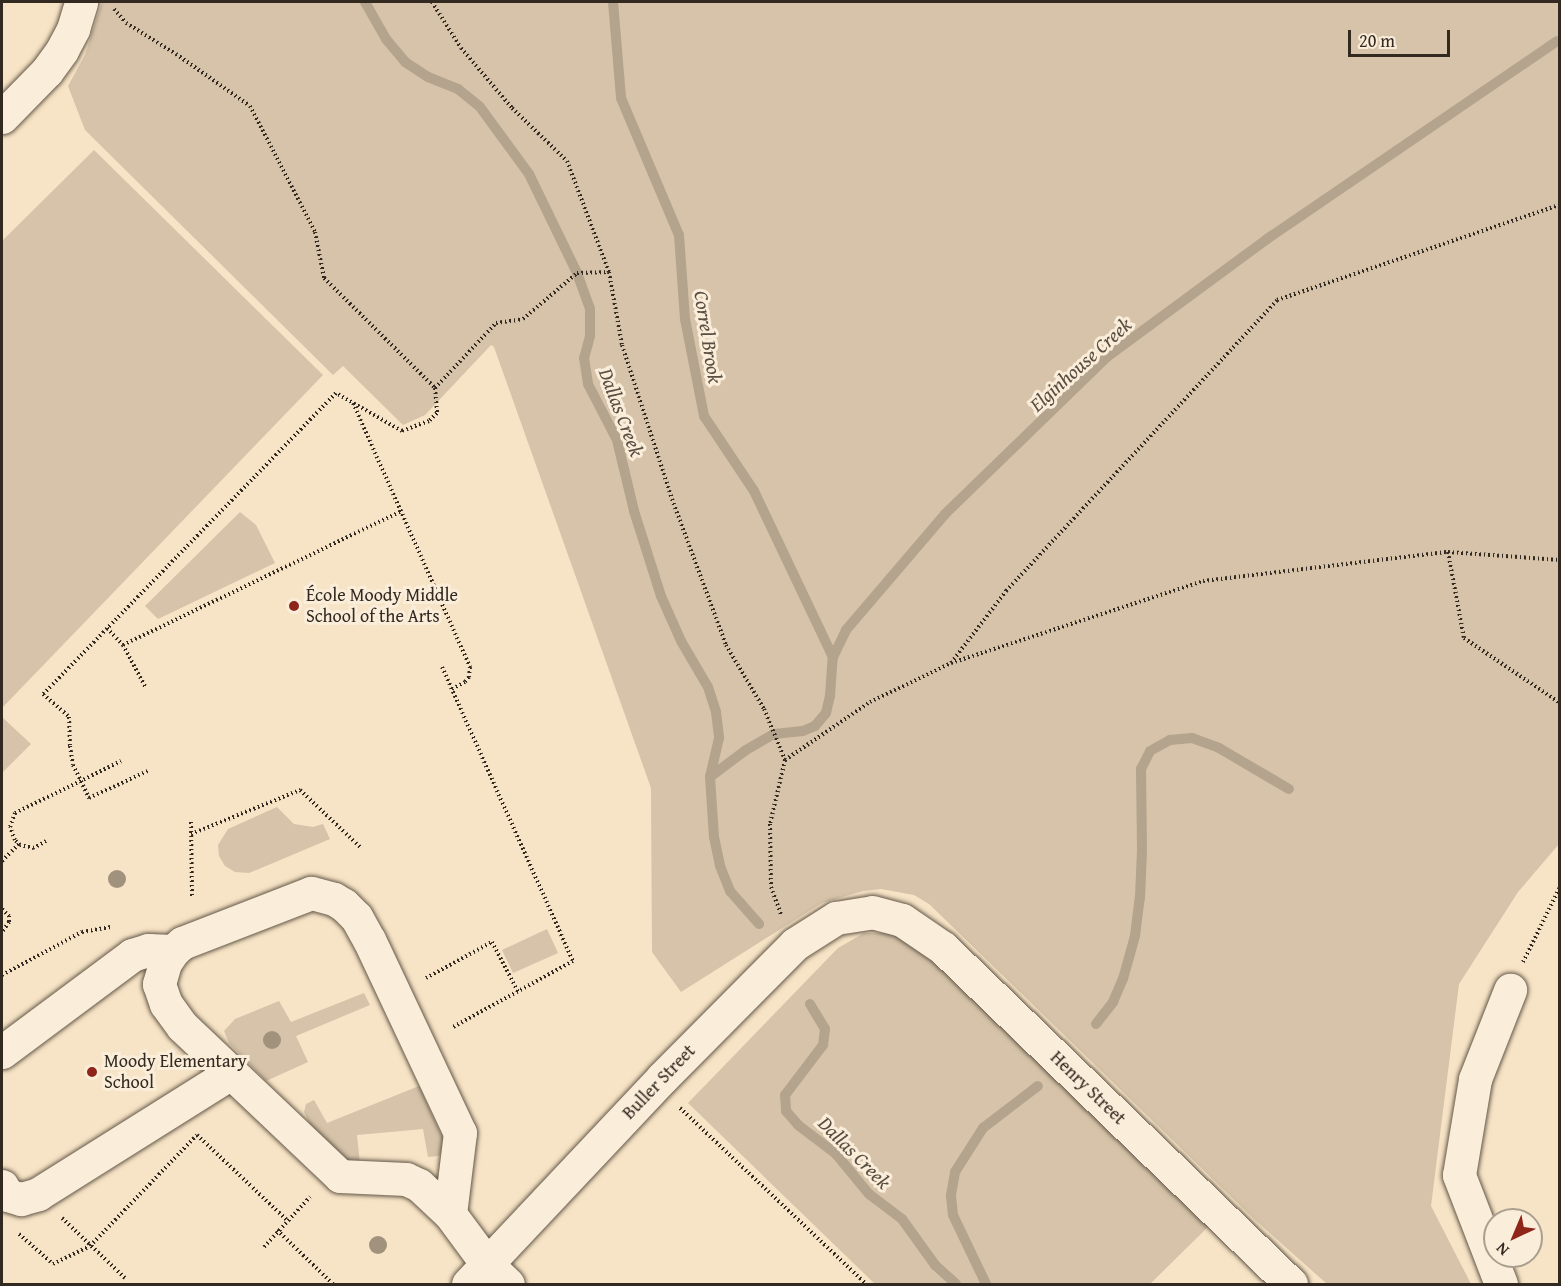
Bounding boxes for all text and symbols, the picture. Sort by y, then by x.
scale bar [1351,18,1453,56]
text: 20 m [1359,27,1395,54]
water label: Correl Brook [690,289,728,385]
water label: Elginhouse Creek [1024,312,1136,416]
water label: Dallas Creek [594,364,650,460]
place label: École Moody Middle School of the Arts [306,585,458,628]
marker: École Moody Middle School of the Arts [287,599,301,613]
street label: Buller Street [618,1040,700,1124]
street label: Henry Street [1046,1047,1130,1129]
place label: Moody Elementary School [104,1051,247,1094]
marker: Moody Elementary School [85,1065,99,1079]
water label: Dallas Creek [814,1111,896,1193]
north arrow [1483,1208,1543,1268]
text: N [1490,1237,1514,1262]

